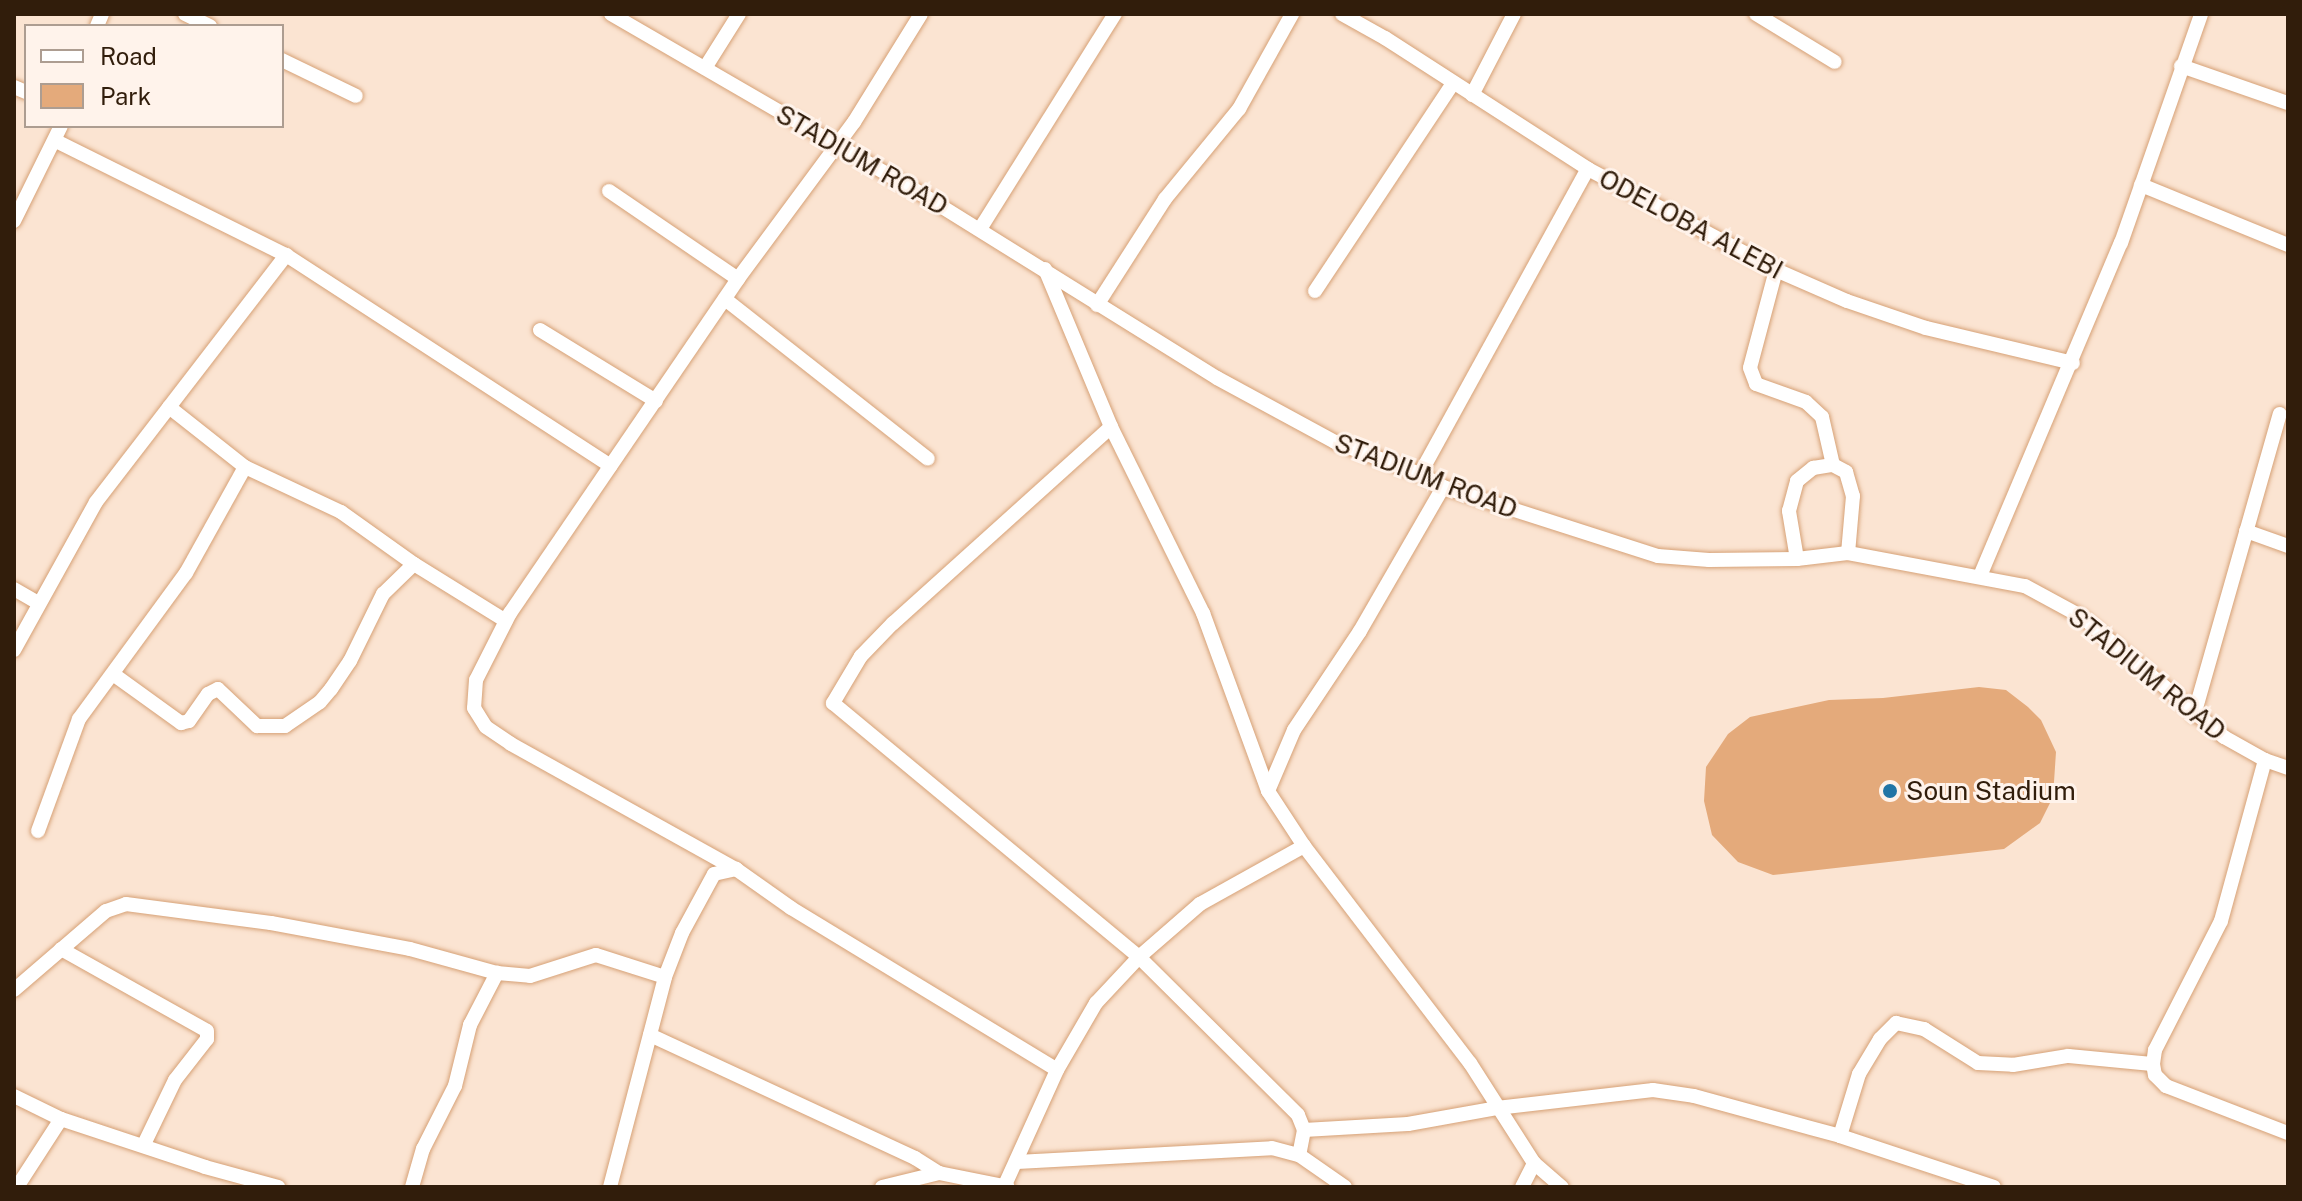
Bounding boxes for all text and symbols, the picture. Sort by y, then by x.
legend [24,24,284,128]
text: Road [100,42,157,70]
text: Park [100,82,151,110]
street label: STADIUM ROAD [770,98,954,222]
street label: ODELOBA ALEBI [1594,162,1788,286]
street label: STADIUM ROAD [1330,427,1522,525]
street label: STADIUM ROAD [2062,601,2232,747]
place label: Soun Stadium [1906,775,2076,807]
marker: Soun Stadium [1881,782,1899,800]

